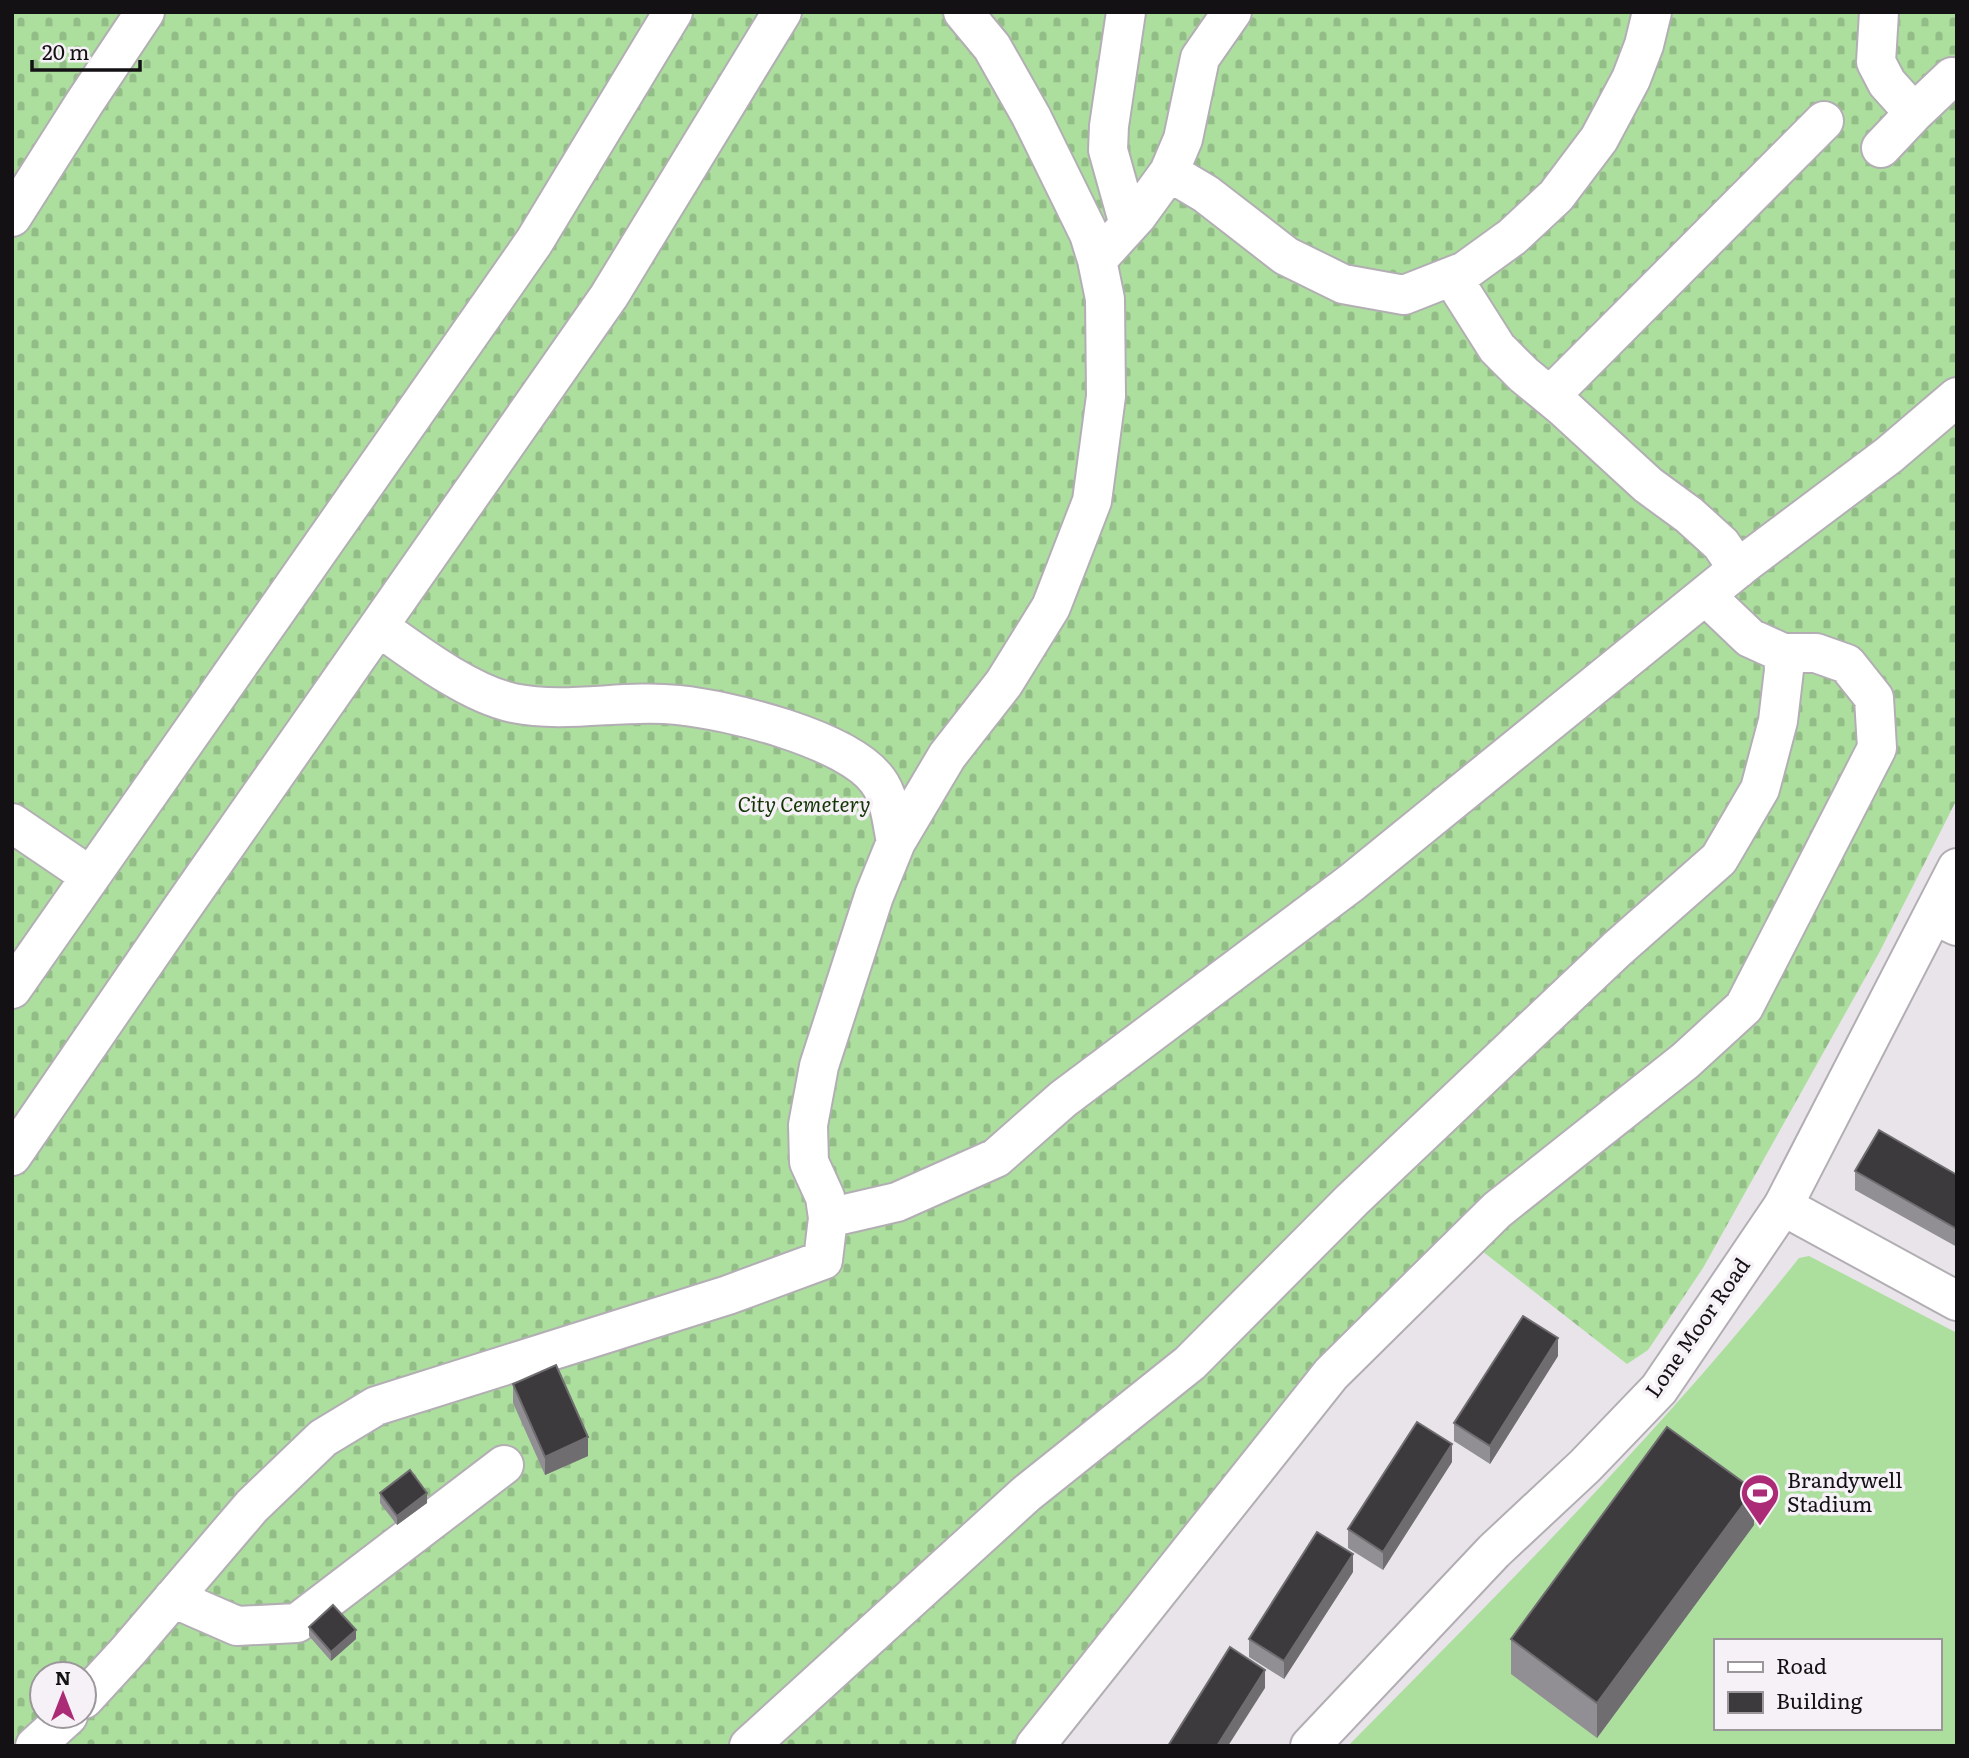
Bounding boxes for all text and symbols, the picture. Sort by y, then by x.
scale bar [32,28,140,72]
text: 20 m [42,35,89,66]
park label: City Cemetery [738,787,870,818]
street label: Lone Moor Road [1636,1250,1756,1403]
place label: Brandywell Stadium [1787,1463,1902,1518]
sports icon: Brandywell Stadium [1739,1472,1781,1527]
legend [1714,1639,1941,1730]
text: Road [1776,1649,1827,1680]
north arrow [28,1660,98,1730]
text: N [55,1663,71,1691]
text: Building [1776,1684,1863,1715]

